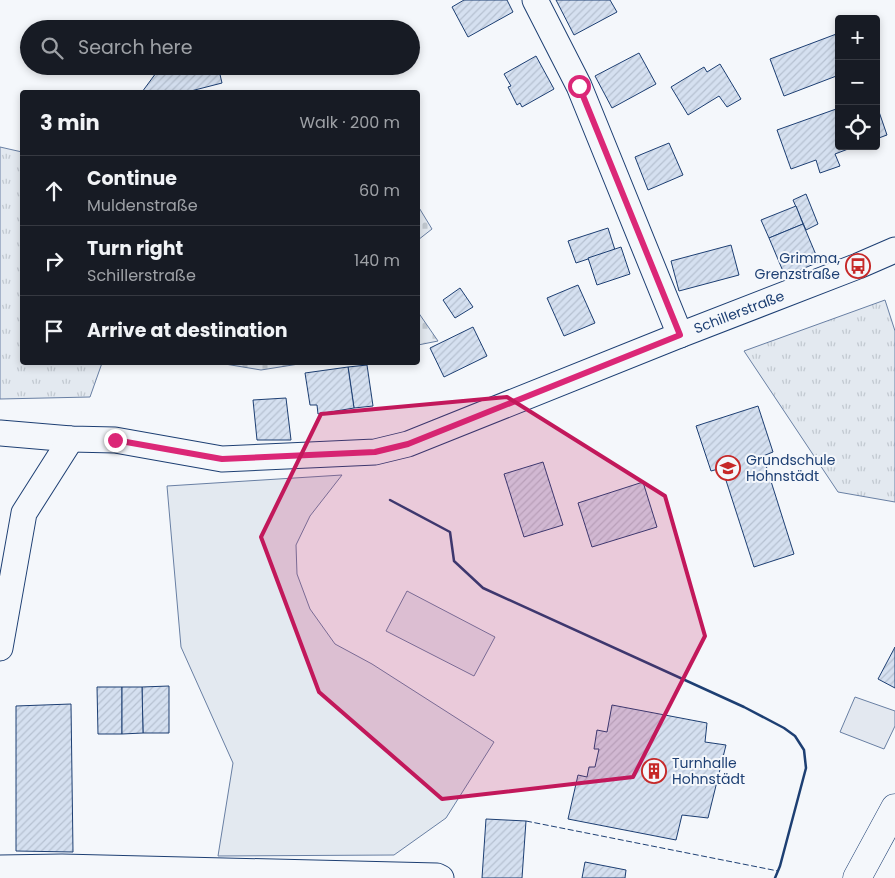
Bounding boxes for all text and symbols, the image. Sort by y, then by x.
map controls [835,15,880,150]
button: + [835,15,880,60]
search box [20,20,420,75]
icon: search [38,34,66,62]
text: Search here [78,34,192,61]
button: − [835,60,880,105]
route start [568,75,591,98]
button: locate [835,105,880,150]
text: 3 min [40,108,100,137]
text: Walk · 200 m [299,111,400,134]
text: Continue [87,165,177,192]
icon: ahead [40,177,68,205]
text: 60 m [359,179,400,202]
text: Muldenstraße [87,194,198,217]
text: Turn right [87,235,183,262]
icon: right [40,247,68,275]
place label: Grimma, Grenzstraße [755,248,840,284]
text: 140 m [354,249,400,272]
bus stop icon: Grimma, Grenzstraße [845,253,871,279]
text: Schillerstraße [87,264,196,287]
street label: Schillerstraße [691,285,787,338]
icon: arrive [40,317,68,345]
text: Arrive at destination [87,317,288,344]
route end [104,429,127,452]
place label: Grundschule Hohnstädt [746,450,836,486]
school or university icon: Grundschule Hohnstädt [715,455,741,481]
place label: Turnhalle Hohnstädt [672,753,745,789]
building icon: Turnhalle Hohnstädt [641,758,667,784]

